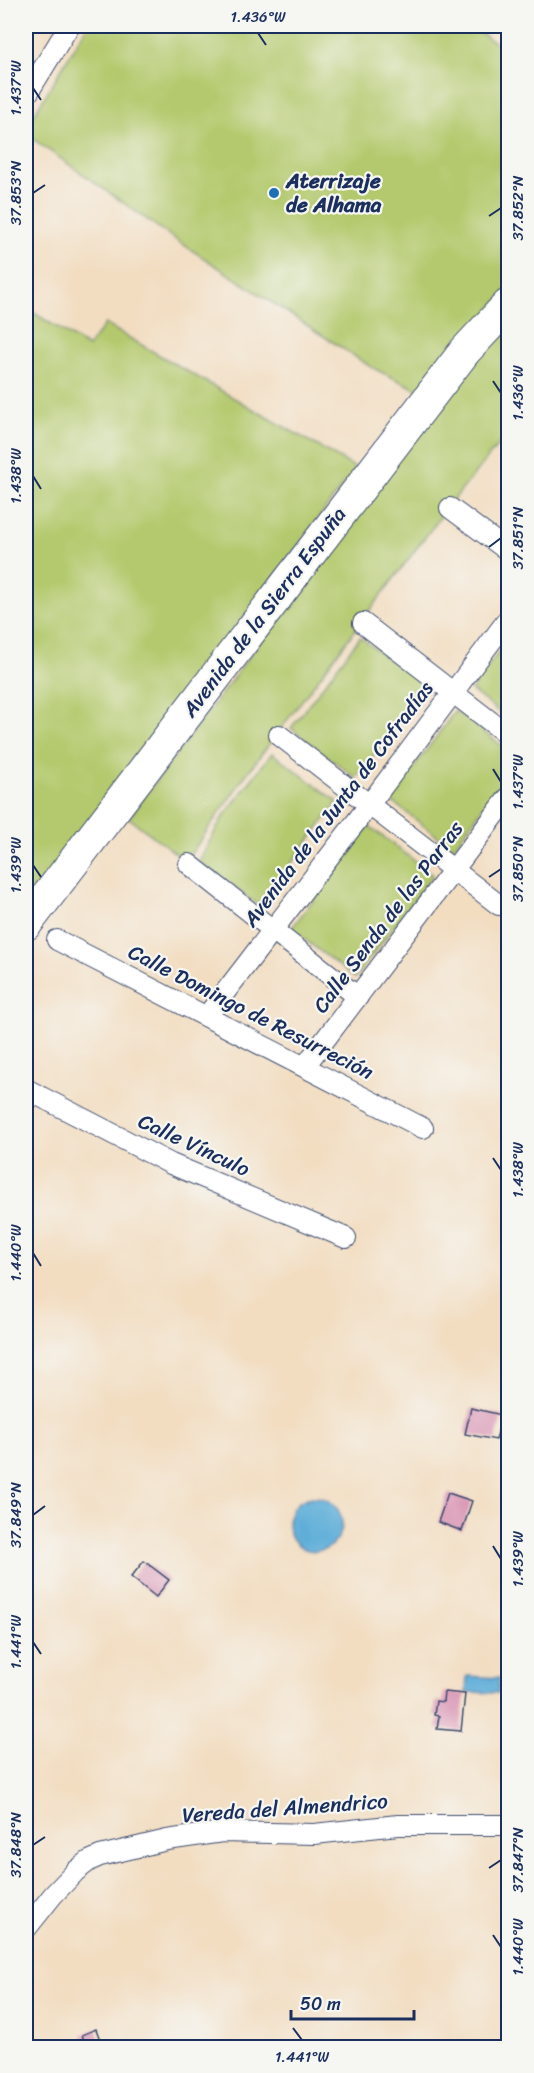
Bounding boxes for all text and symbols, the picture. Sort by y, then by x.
text: 1.436°W [230,4,286,30]
text: 1.437°W [3,60,29,116]
text: 37.853°N [3,160,29,225]
place label: Aterrizaje de Alhama [285,162,382,224]
text: 37.852°N [505,175,531,241]
marker: Aterrizaje de Alhama [267,186,281,200]
text: 1.436°W [505,365,531,421]
text: 1.438°W [3,448,29,504]
street label: Avenida de la Sierra Espuña [171,498,357,727]
text: 37.851°N [505,506,531,569]
street label: Avenida de la Junta de Cofradías [232,672,444,936]
text: 1.437°W [505,754,531,810]
street label: Calle Senda de las Parras [303,812,474,1022]
text: 37.850°N [505,835,531,902]
text: 1.439°W [3,837,29,893]
street label: Calle Domingo de Resurreción [121,933,381,1091]
street label: Calle Vínculo [132,1102,257,1188]
text: 1.438°W [505,1142,531,1198]
text: 1.440°W [3,1224,29,1282]
text: 37.849°N [3,1482,29,1548]
text: 1.439°W [505,1531,531,1587]
text: 1.441°W [3,1615,29,1669]
street label: Vereda del Almendrico [181,1782,389,1834]
text: 37.848°N [3,1812,29,1878]
text: 37.847°N [505,1827,531,1893]
text: 1.440°W [505,1918,531,1976]
scale bar [291,1983,414,2021]
text: 50 m [300,1988,341,2020]
text: 1.441°W [275,2044,329,2070]

